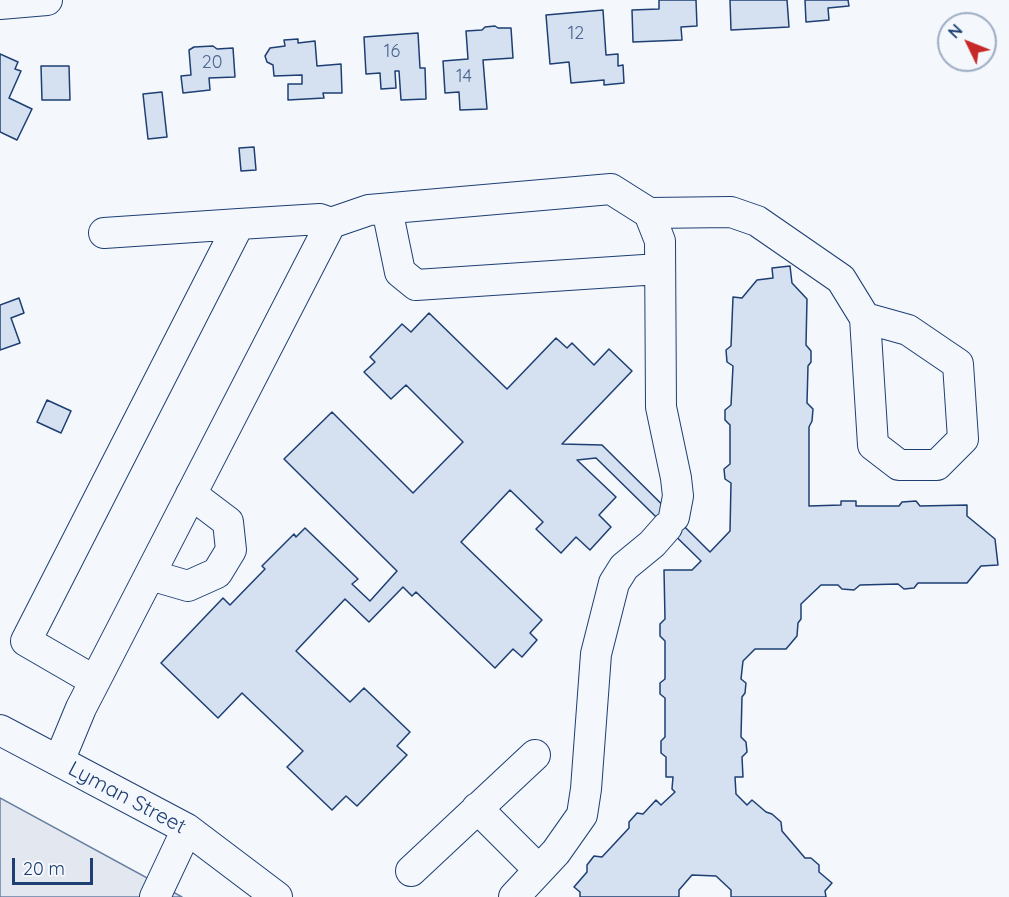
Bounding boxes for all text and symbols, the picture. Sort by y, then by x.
north arrow [937,12,997,72]
text: N [944,20,967,42]
house number: 12 [568,23,584,45]
house number: 16 [384,41,400,63]
house number: 20 [202,52,222,74]
house number: 14 [456,66,472,88]
street label: Lyman Street [64,756,190,840]
scale bar [15,846,96,884]
text: 20 m [23,857,65,880]

